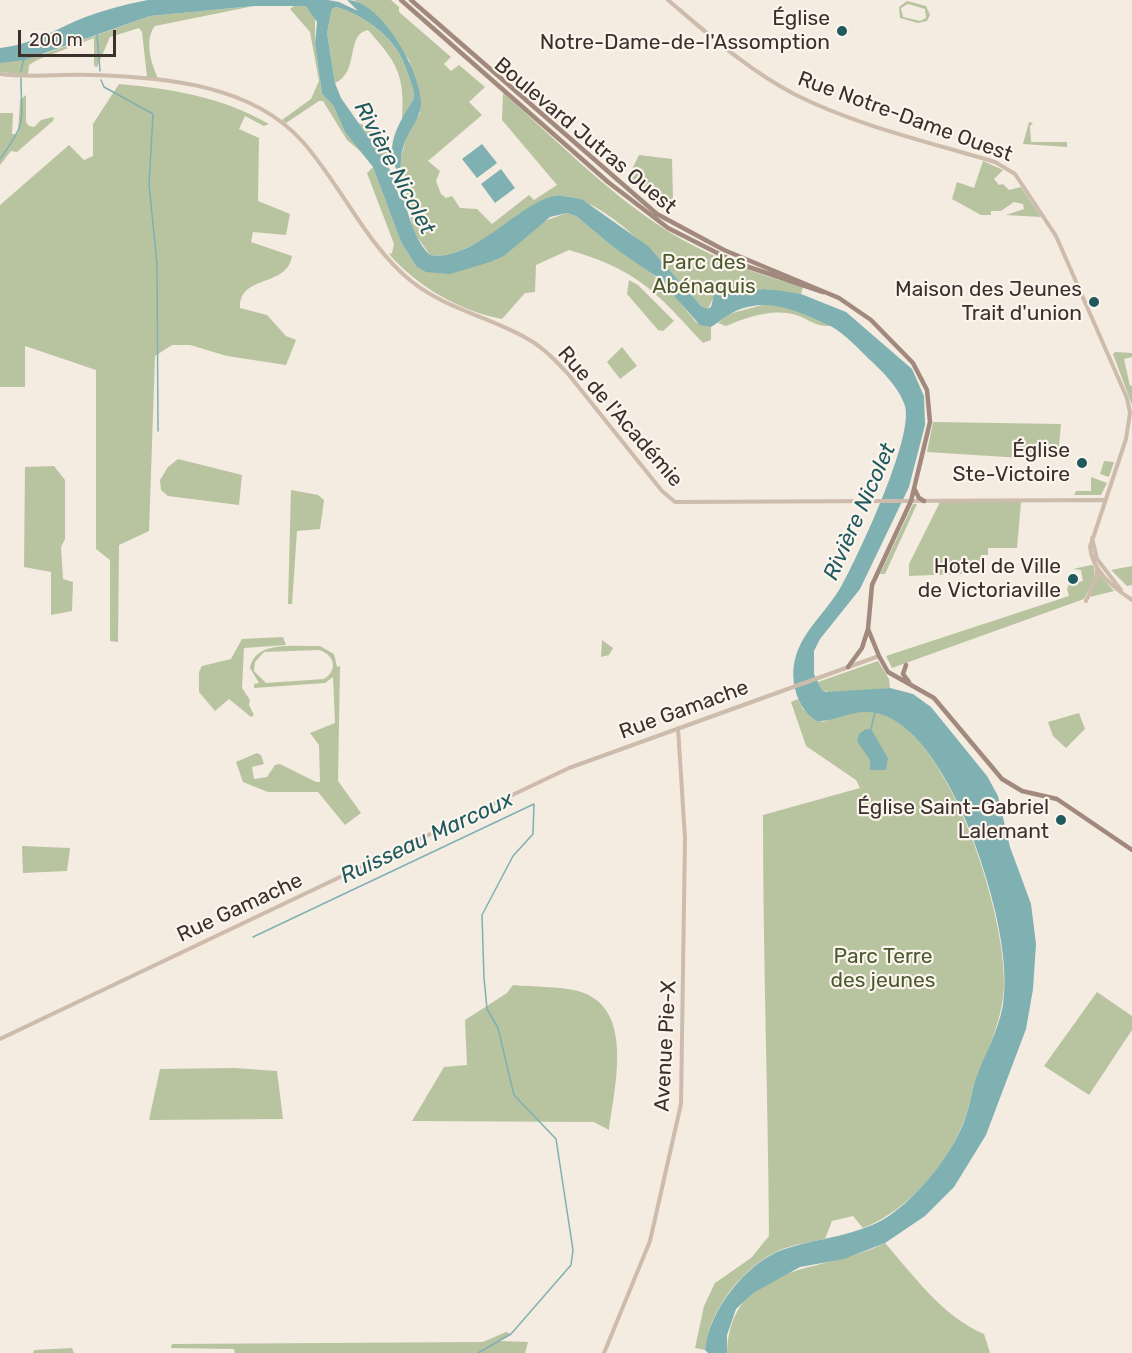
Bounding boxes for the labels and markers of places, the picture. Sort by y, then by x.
place label: Église Notre-Dame-de-l'Assomption [540,6,830,56]
marker: Église Notre-Dame-de-l'Assomption [835,24,849,38]
place label: Maison des Jeunes Trait d'union [895,277,1082,327]
marker: Maison des Jeunes Trait d'union [1087,295,1101,309]
place label: Église Ste-Victoire [952,438,1070,488]
marker: Église Ste-Victoire [1075,456,1089,470]
place label: Hotel de Ville de Victoriaville [918,554,1061,604]
marker: Hotel de Ville de Victoriaville [1066,572,1080,586]
place label: Église Saint-Gabriel Lalemant [857,795,1049,845]
marker: Église Saint-Gabriel Lalemant [1054,813,1068,827]

